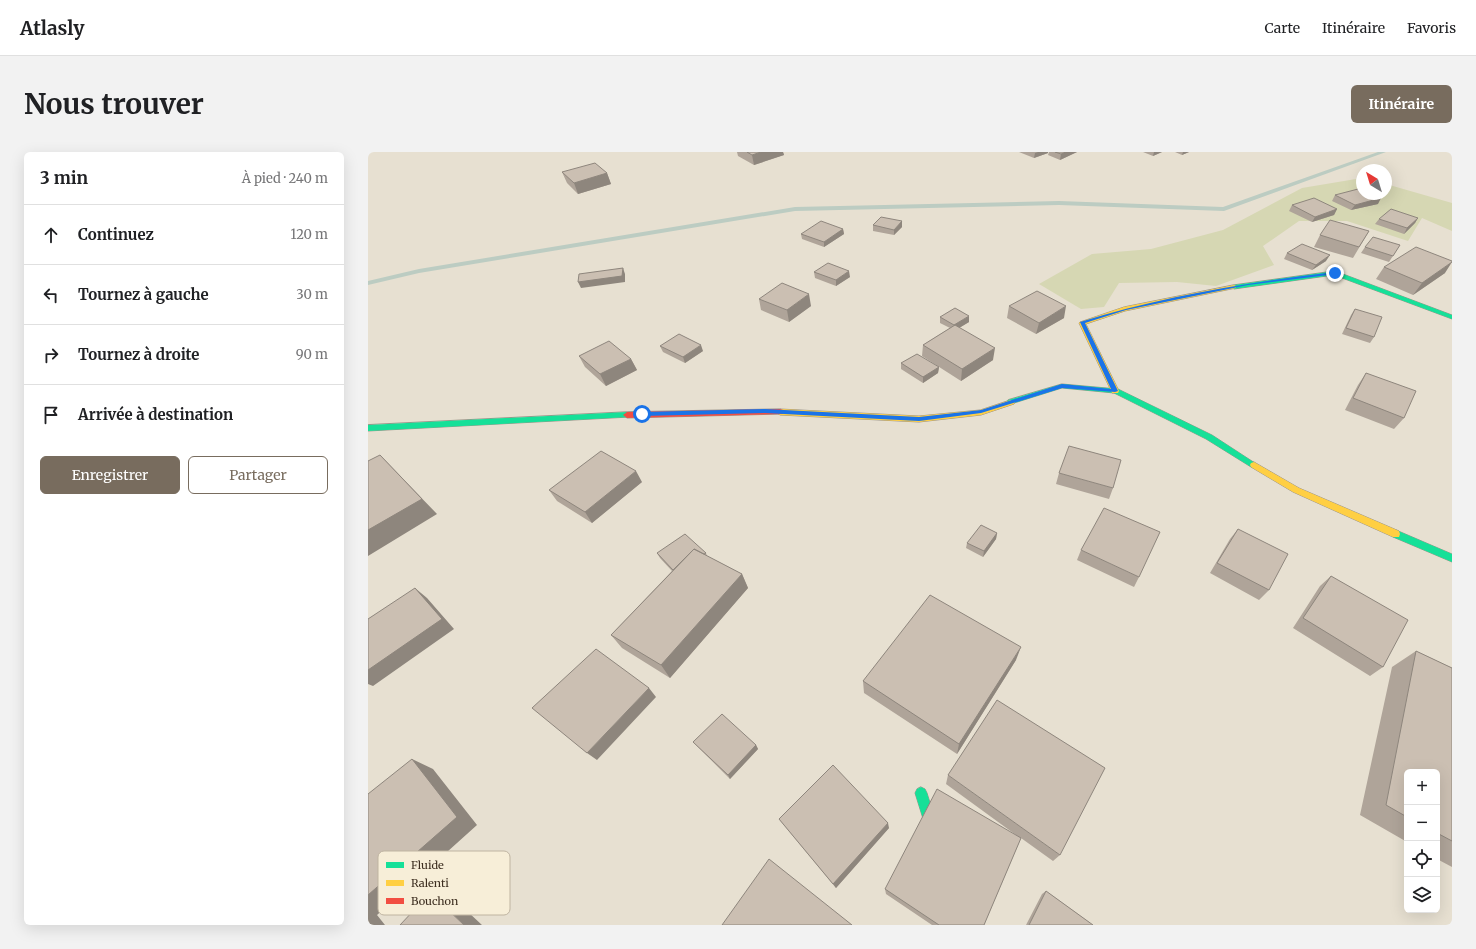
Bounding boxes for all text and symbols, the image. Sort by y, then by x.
text: Atlasly [20,16,84,40]
text: Carte [1265,19,1300,37]
text: Itinéraire [1322,19,1385,37]
text: Favoris [1407,19,1456,37]
button: Itinéraire [1351,85,1452,123]
text: Nous trouver [24,86,204,122]
north arrow [1356,164,1392,200]
text: 3 min [40,167,88,189]
text: À pied · 240 m [242,170,328,187]
icon: ahead [40,224,62,246]
text: Continuez [78,225,154,244]
text: 120 m [290,226,328,243]
route end [1326,264,1344,282]
icon: left [40,284,62,306]
text: Tournez à gauche [78,285,209,304]
text: 30 m [296,286,328,303]
icon: right [40,344,62,366]
text: Tournez à droite [78,345,199,364]
text: 90 m [296,346,328,363]
icon: arrive [40,404,62,426]
text: Arrivée à destination [78,405,233,424]
route start [633,405,651,423]
button: Enregistrer [40,456,180,494]
button: Partager [188,456,328,494]
map controls [1404,769,1440,913]
button: + [1404,769,1440,805]
button: − [1404,805,1440,841]
button: locate [1404,841,1440,877]
legend [378,851,510,915]
text: Fluide [411,858,444,872]
text: Ralenti [411,876,449,890]
button: layers [1404,877,1440,913]
text: Bouchon [411,894,459,908]

